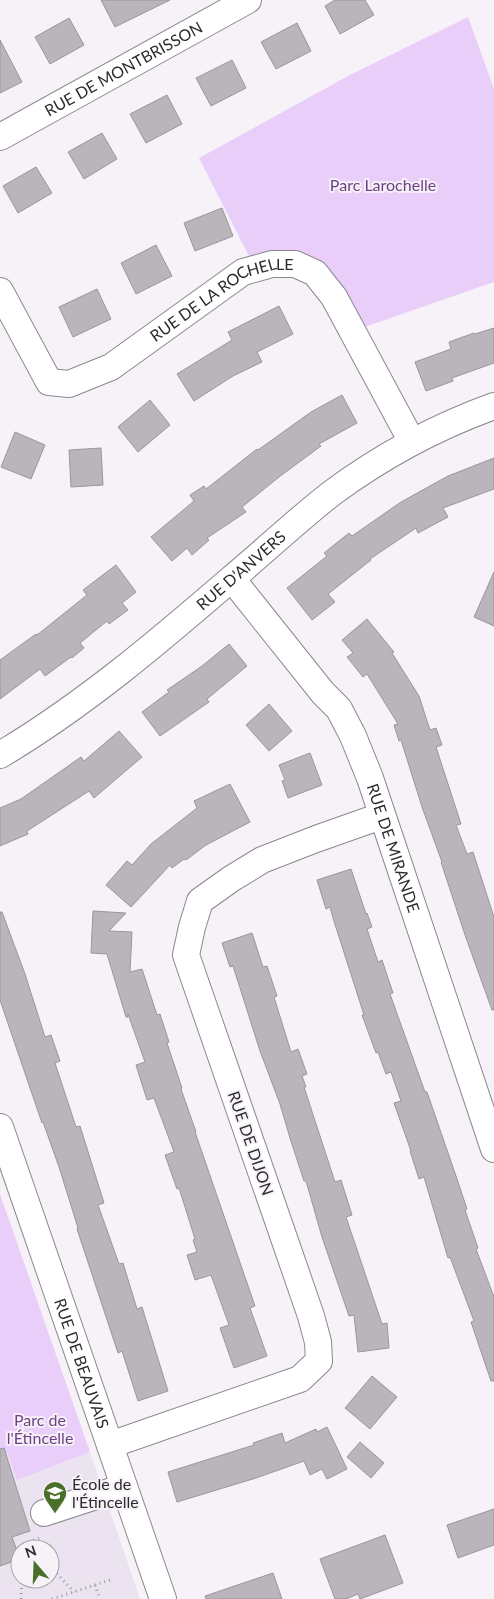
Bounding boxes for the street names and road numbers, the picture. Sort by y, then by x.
street label: RUE DE MONTBRISSON [41,17,205,120]
street label: RUE DE LA ROCHELLE [146,253,293,345]
street label: RUE D'ANVERS [192,526,289,614]
street label: RUE DE MIRANDE [364,781,424,915]
street label: RUE DE DIJON [225,1088,278,1197]
street label: RUE DE BEAUVAIS [51,1295,113,1431]

